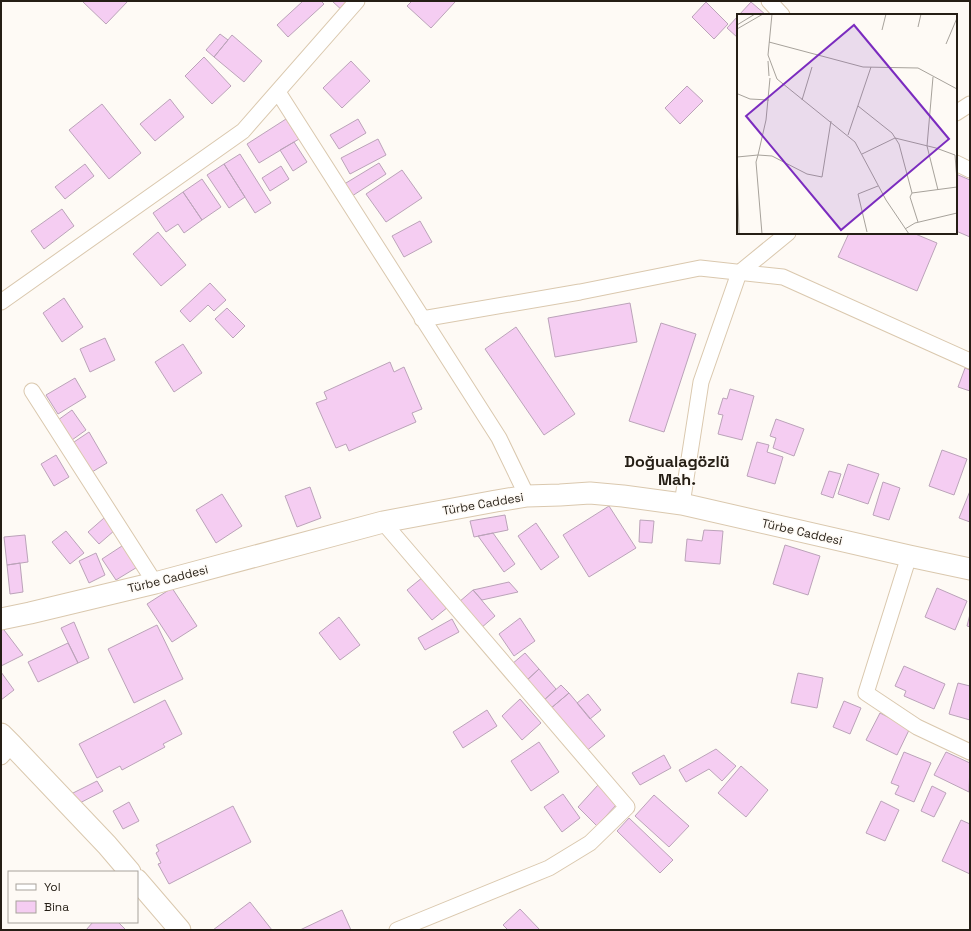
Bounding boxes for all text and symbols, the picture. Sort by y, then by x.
inset map [737,14,957,234]
district label: Doğualagözlü Mah. [624,451,730,490]
street label: Türbe Caddesi [441,489,525,519]
street label: Türbe Caddesi [760,515,844,549]
street label: Türbe Caddesi [126,561,210,597]
legend [8,871,138,923]
text: Yol [44,879,61,895]
text: Bina [44,899,69,915]

